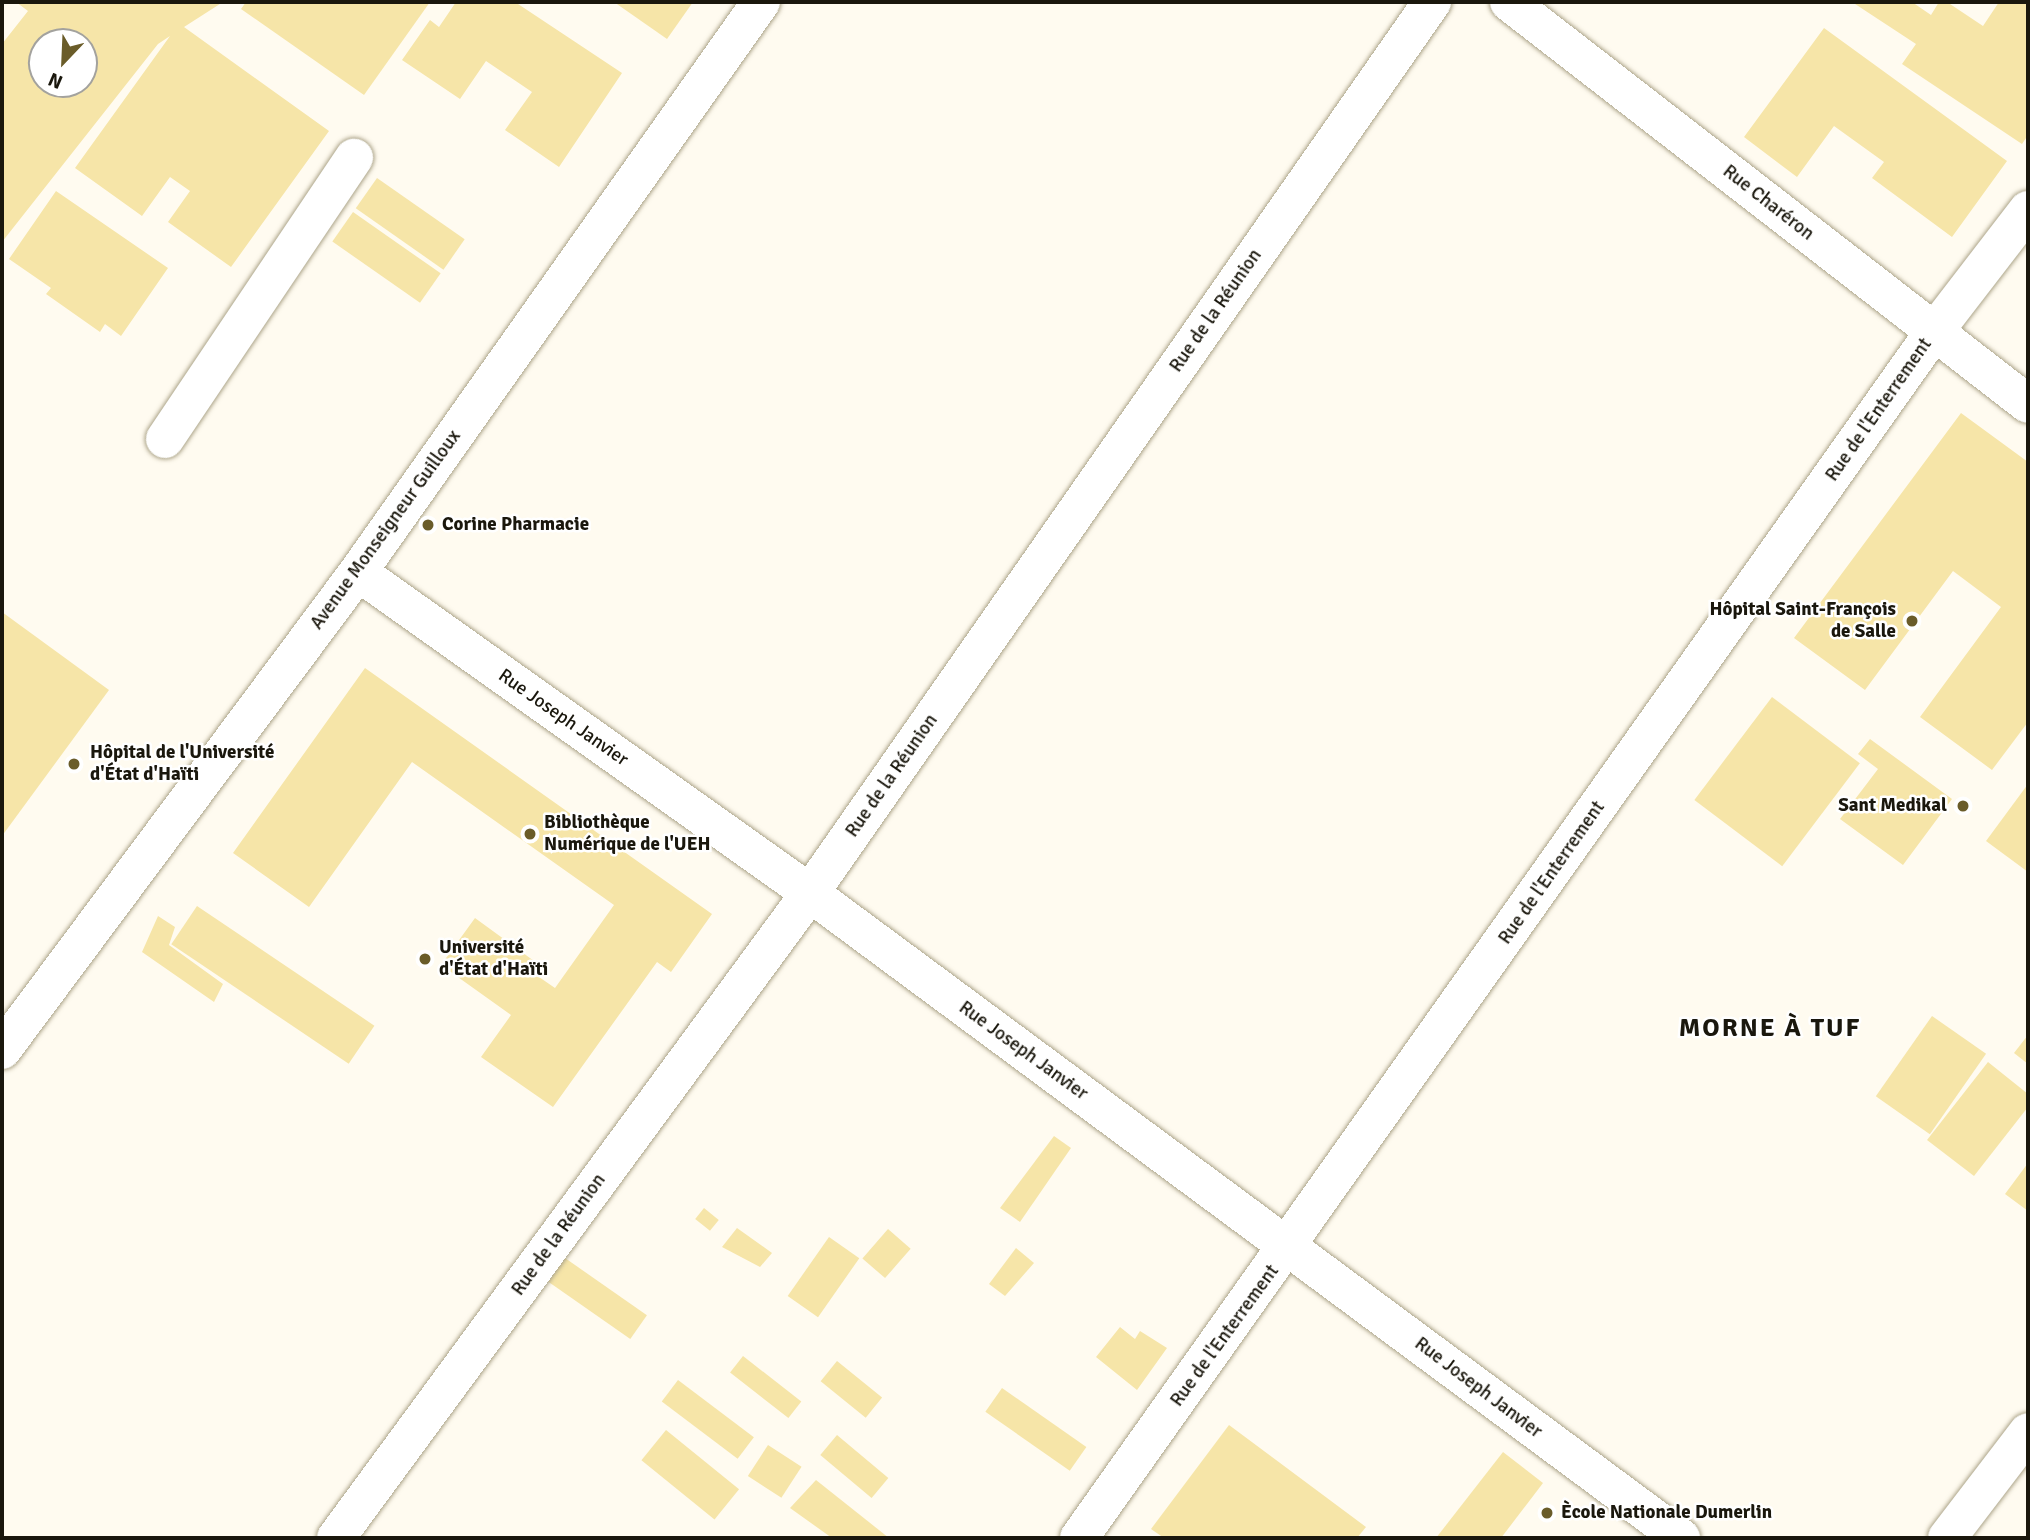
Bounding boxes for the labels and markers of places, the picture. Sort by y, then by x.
place label: Corine Pharmacie [442,514,589,536]
marker: Corine Pharmacie [420,517,436,533]
place label: Hôpital Saint-François de Salle [1709,599,1896,643]
marker: Hôpital Saint-François de Salle [1902,611,1922,631]
place label: Hôpital de l'Université d'État d'Haïti [90,742,274,786]
marker: Hôpital de l'Université d'État d'Haïti [64,754,84,774]
place label: Sant Medikal [1838,795,1947,817]
marker: Sant Medikal [1953,796,1973,816]
place label: Bibliothèque Numérique de l'UEH [544,812,711,856]
marker: Bibliothèque Numérique de l'UEH [522,826,538,842]
place label: Université d'État d'Haïti [439,937,548,981]
marker: Université d'État d'Haïti [417,951,433,967]
place label: Ècole Nationale Dumerlin [1561,1502,1772,1524]
marker: Ècole Nationale Dumerlin [1539,1505,1555,1521]

